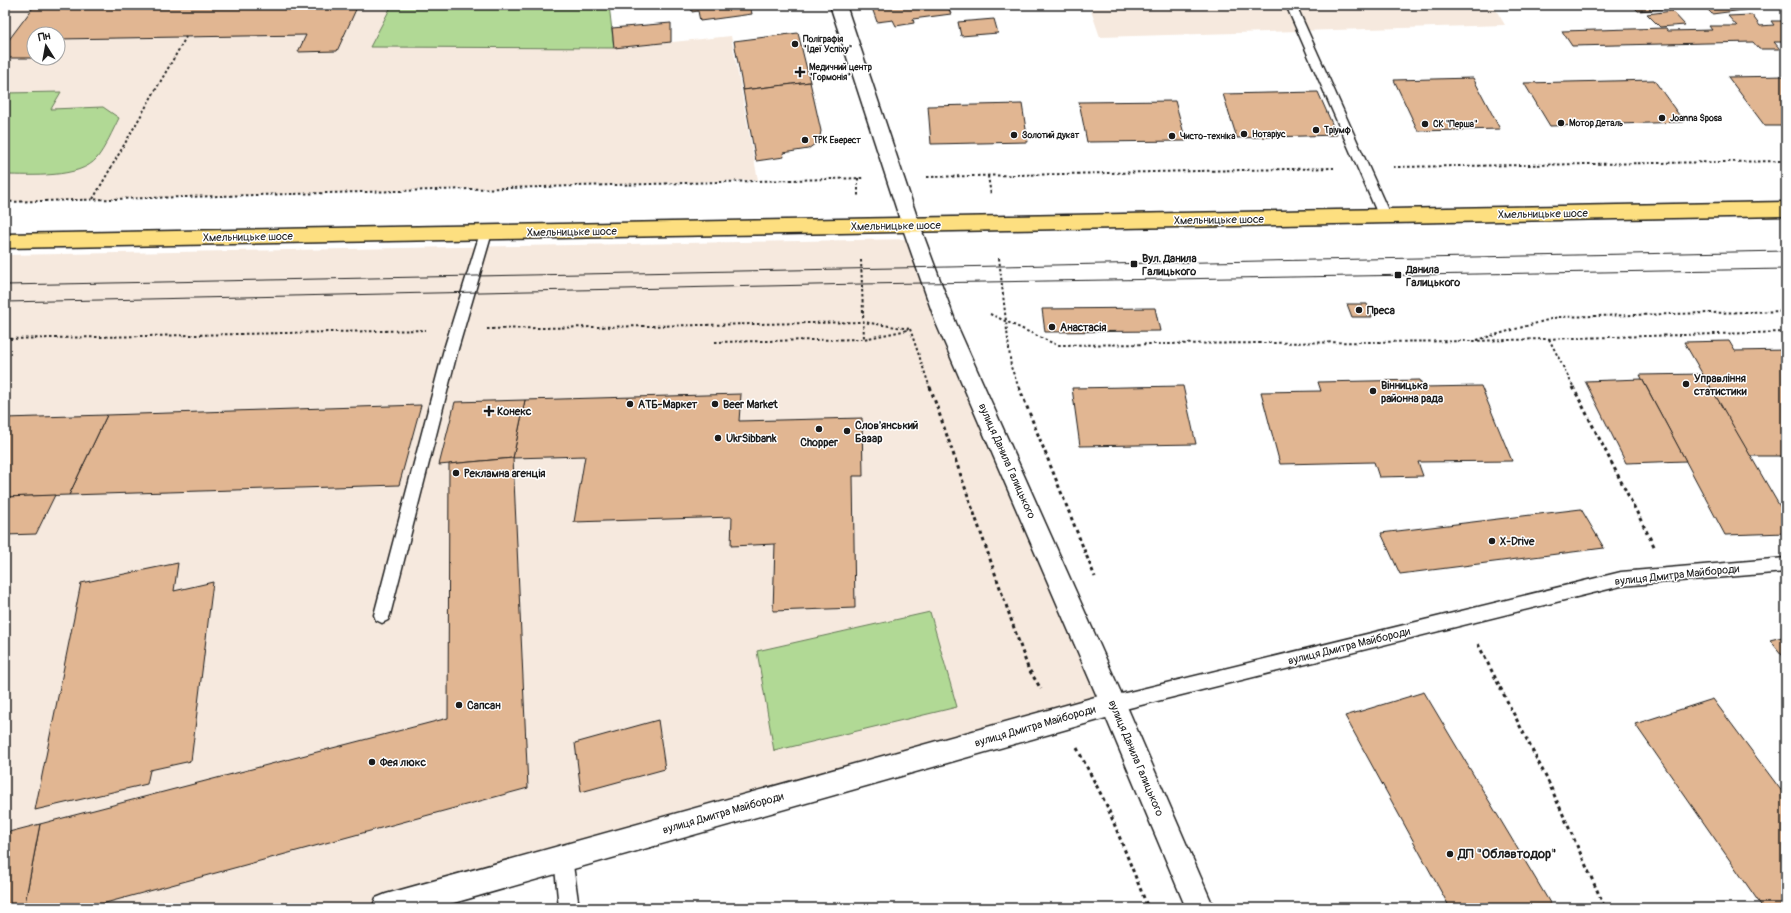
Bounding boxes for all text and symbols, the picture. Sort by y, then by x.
north arrow [26,26,66,66]
text: Пн [37,29,52,44]
place label: Поліграфія "Ідеї Успіху" [803,34,853,55]
marker: Поліграфія "Ідеї Успіху" [790,39,800,49]
place label: Медичний центр "Гормонія" [809,62,873,83]
marker: Медичний центр "Гормонія" [794,66,806,78]
marker: Joanna Sposa [1657,113,1667,123]
place label: Joanna Sposa [1670,113,1723,124]
marker: Мотор Деталь [1556,118,1566,128]
place label: Мотор Деталь [1569,118,1623,129]
marker: СК "Перша" [1420,119,1430,129]
place label: СК "Перша" [1433,119,1478,130]
marker: Тріумф [1311,125,1321,135]
place label: Тріумф [1323,125,1352,136]
marker: Нотаріус [1239,129,1249,139]
place label: Нотаріус [1252,129,1286,140]
marker: Золотий дукат [1009,130,1019,140]
place label: Золотий дукат [1022,130,1080,141]
marker: Чисто-техніка [1167,131,1177,141]
place label: Чисто-техніка [1180,131,1236,142]
marker: ТРК Еверест [800,135,810,145]
place label: ТРК Еверест [812,135,861,146]
street label: Хмельницьке шосе [1498,207,1589,221]
street label: Хмельницьке шосе [1174,213,1265,227]
street label: Хмельницьке шосе [851,219,942,233]
street label: Хмельницьке шосе [527,225,618,239]
street label: Хмельницьке шосе [203,230,294,244]
place label: Вул. Данила Галицького [1142,252,1197,278]
marker: Вул. Данила Галицького [1129,259,1139,269]
place label: Данила Галицького [1405,263,1460,289]
marker: Данила Галицького [1393,270,1403,280]
place label: Преса [1367,304,1395,317]
marker: Преса [1354,305,1364,315]
place label: Анастасія [1060,321,1106,334]
marker: Анастасія [1047,322,1057,332]
place label: Управління статистики [1693,372,1747,398]
place label: Вінницька районна рада [1381,379,1443,405]
marker: Управління статистики [1681,379,1691,389]
marker: Вінницька районна рада [1368,386,1378,396]
place label: АТБ-Маркет [638,398,698,411]
place label: Beer Market [723,398,778,411]
marker: АТБ-Маркет [625,399,635,409]
marker: Beer Market [710,399,720,409]
street label: вулиця Данила Галицького [976,401,1038,521]
place label: Конекс [497,405,532,418]
marker: Конекс [484,406,494,416]
place label: Слов'янський Базар [855,419,918,445]
marker: Chopper [814,424,824,434]
marker: Слов'янський Базар [842,426,852,436]
place label: UkrSibbank [726,432,777,445]
marker: UkrSibbank [713,433,723,443]
place label: Chopper [800,436,839,449]
place label: Рекламна агенція [464,467,546,480]
marker: Рекламна агенція [451,468,461,478]
place label: X-Drive [1500,535,1535,548]
marker: X-Drive [1487,536,1497,546]
street label: вулиця Дмитра Майбороди [1614,562,1740,588]
street label: вулиця Дмитра Майбороди [1287,625,1411,667]
street label: вулиця Данила Галицького [1106,698,1166,818]
place label: Сапсан [467,699,501,712]
marker: Сапсан [454,700,464,710]
street label: вулиця Дмитра Майбороди [973,702,1097,750]
place label: Фея люкс [379,756,426,769]
marker: Фея люкс [367,757,377,767]
street label: вулиця Дмитра Майбороди [661,789,785,837]
place label: ДП "Облавтодор" [1457,846,1556,862]
marker: ДП "Облавтодор" [1445,849,1455,859]

